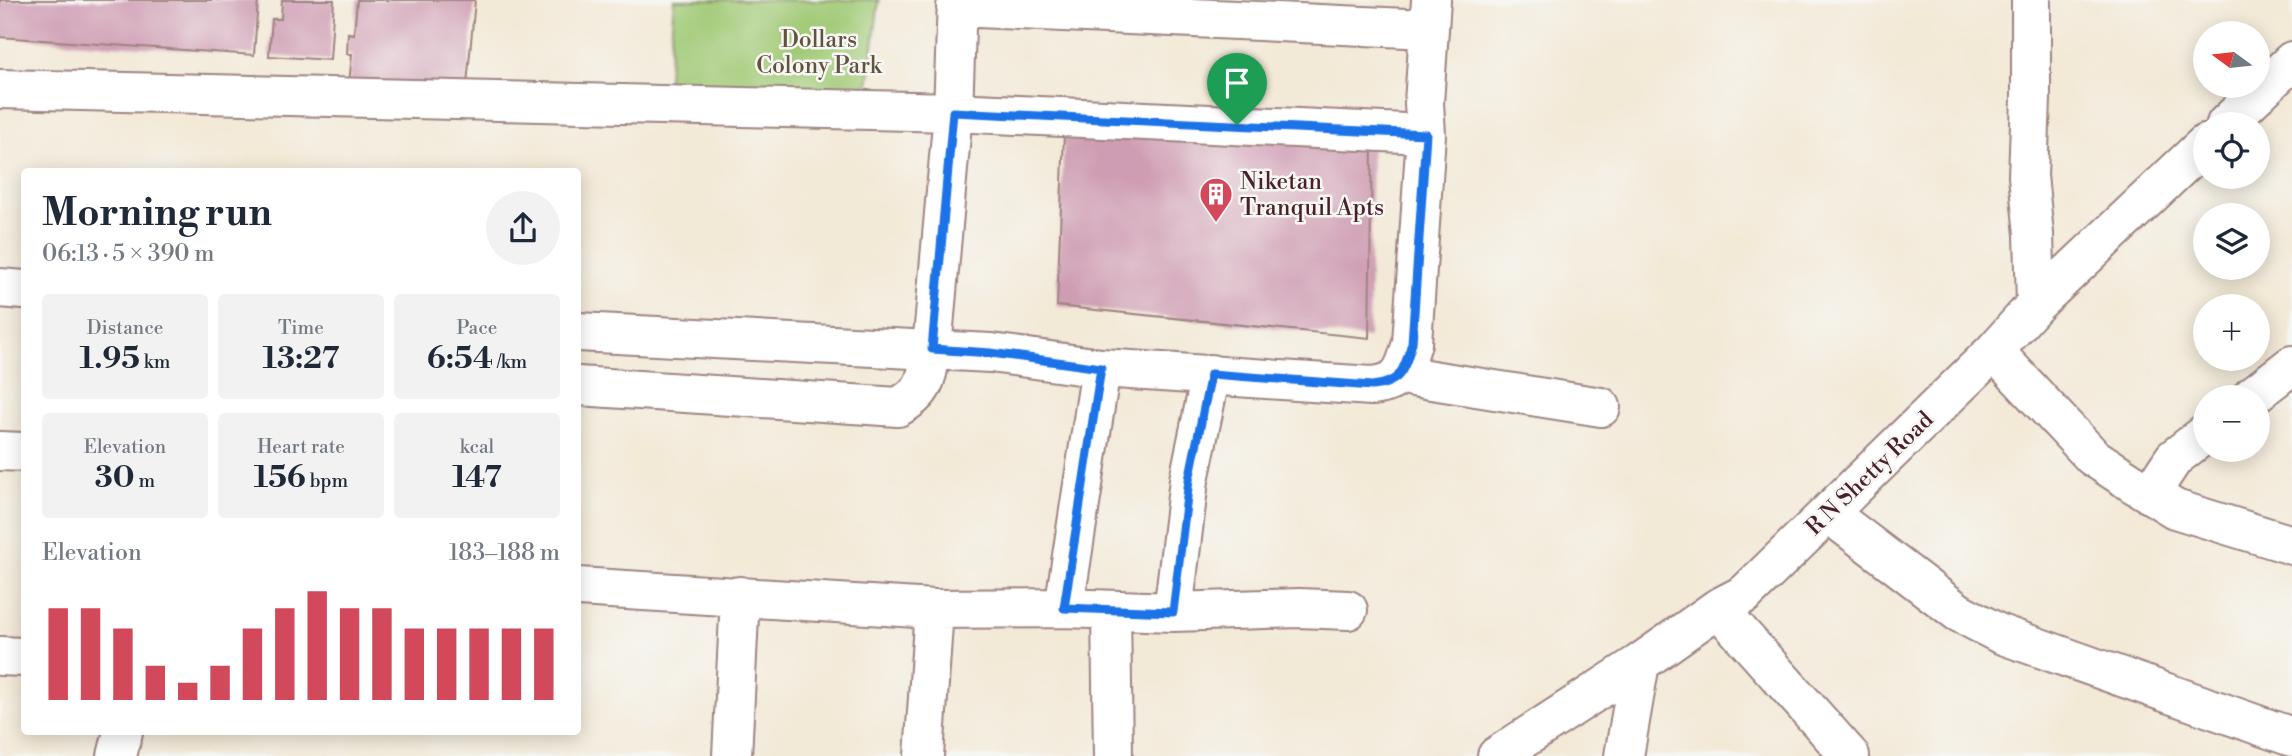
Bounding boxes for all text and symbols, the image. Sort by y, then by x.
north arrow [2193,21,2270,98]
map controls [2193,21,2270,462]
park label: Dollars Colony Park [756,26,883,80]
pin [1207,53,1267,125]
icon: arrive [1218,64,1256,102]
button: locate [2193,112,2270,189]
place label: Niketan Tranquil Apts [1240,168,1384,222]
building icon: Niketan Tranquil Apts [1197,175,1235,224]
text: Morning run [42,190,272,237]
button: share [486,191,560,265]
button: layers [2193,203,2270,280]
text: 06:13 · 5 × 390 m [42,240,215,268]
button: + [2193,294,2270,371]
text: Distance [87,316,163,340]
text: Time [278,316,324,340]
text: Pace [457,316,497,340]
text: 1.95 [80,340,140,378]
text: 13:27 [263,340,339,378]
text: 6:54 [427,340,493,378]
text: km [140,350,170,374]
text: /km [493,350,527,374]
button: − [2193,385,2270,462]
street label: R N Shetty Road [1800,406,1939,542]
text: Elevation [84,435,166,459]
text: Heart rate [257,435,345,459]
text: kcal [460,435,494,459]
text: 30 [95,459,135,497]
text: 156 [254,459,306,497]
text: 147 [452,459,502,497]
text: m [135,469,155,493]
text: bpm [306,469,348,493]
text: Elevation [42,539,142,567]
text: 183–188 m [449,539,560,567]

